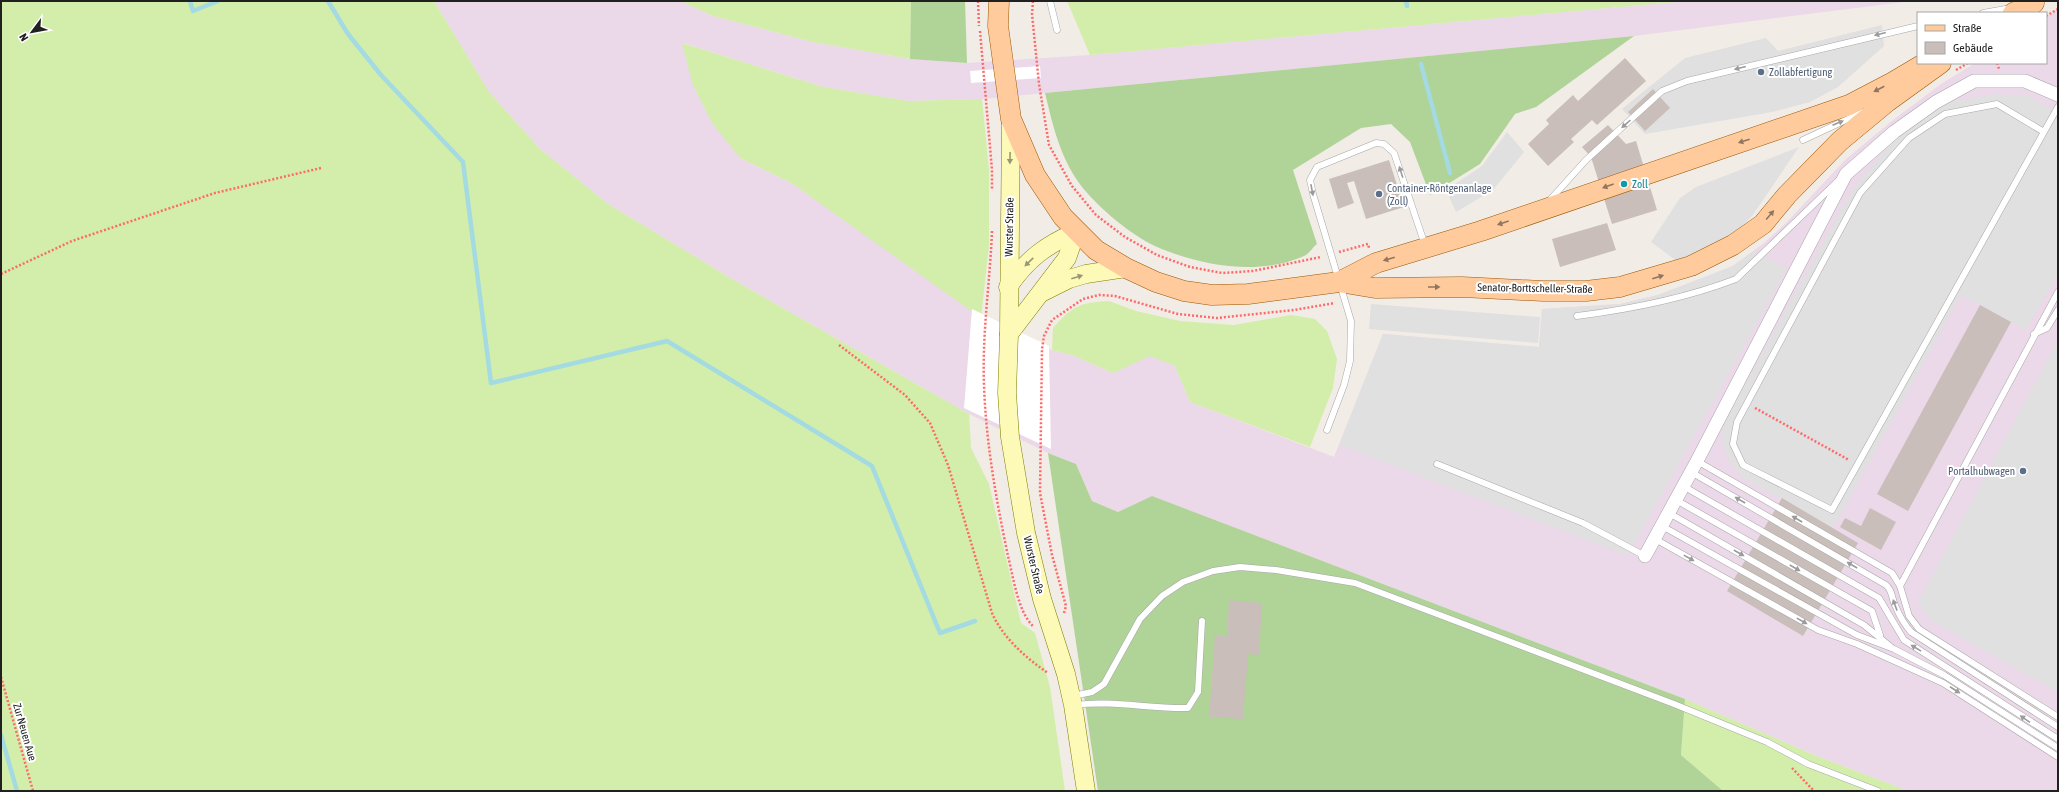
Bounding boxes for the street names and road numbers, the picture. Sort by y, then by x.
street label: Wurster Straße [1002,197,1016,257]
street label: Senator-Borttscheller-Straße [1477,281,1593,295]
street label: Wurster Straße [1022,535,1046,595]
street label: Zur Neuen Aue [11,702,39,762]

